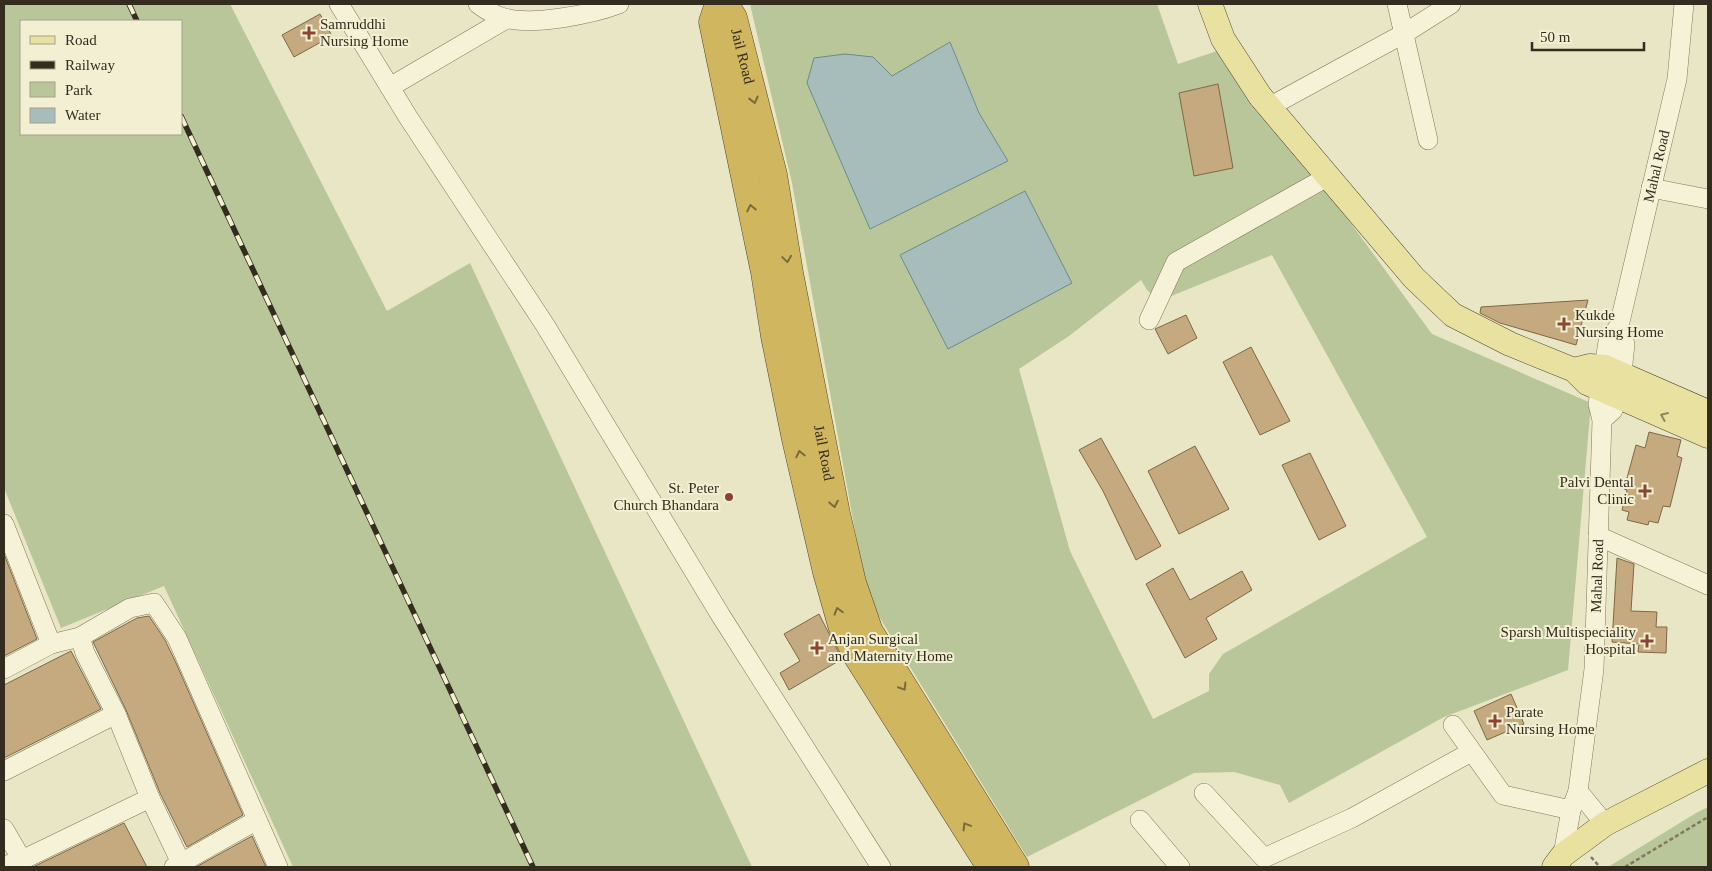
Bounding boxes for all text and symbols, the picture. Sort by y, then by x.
place label: Samruddhi Nursing Home [320,16,409,49]
legend [20,20,182,135]
scale bar [1532,20,1644,52]
marker: Samruddhi Nursing Home [302,26,316,40]
street label: Jail Road [728,27,758,86]
text: 50 m [1540,29,1571,45]
text: Road [65,32,97,48]
text: Railway [65,57,115,73]
text: Park [65,82,93,98]
one-way arrow [748,95,759,104]
text: Water [65,107,100,123]
street label: Mahal Road [1640,128,1673,204]
one-way arrow [746,204,757,213]
one-way arrow [781,254,791,263]
place label: Kukde Nursing Home [1575,307,1664,340]
marker: Kukde Nursing Home [1557,317,1571,331]
one-way arrow [1660,412,1669,423]
street label: Jail Road [811,423,837,482]
one-way arrow [795,449,806,458]
place label: Palvi Dental Clinic [1559,474,1634,507]
place label: St. Peter Church Bhandara [614,480,719,513]
marker: Palvi Dental Clinic [1638,484,1652,498]
marker: St. Peter Church Bhandara [723,491,735,503]
one-way arrow [828,500,839,509]
street label: Mahal Road [1588,538,1606,613]
one-way arrow [834,608,844,616]
place label: Sparsh Multispeciality Hospital [1501,624,1636,657]
place label: Anjan Surgical and Maternity Home [828,631,953,664]
marker: Sparsh Multispeciality Hospital [1640,634,1654,648]
marker: Anjan Surgical and Maternity Home [810,641,824,655]
one-way arrow [897,682,907,691]
place label: Parate Nursing Home [1506,704,1595,737]
marker: Parate Nursing Home [1488,714,1502,728]
one-way arrow [962,822,972,831]

